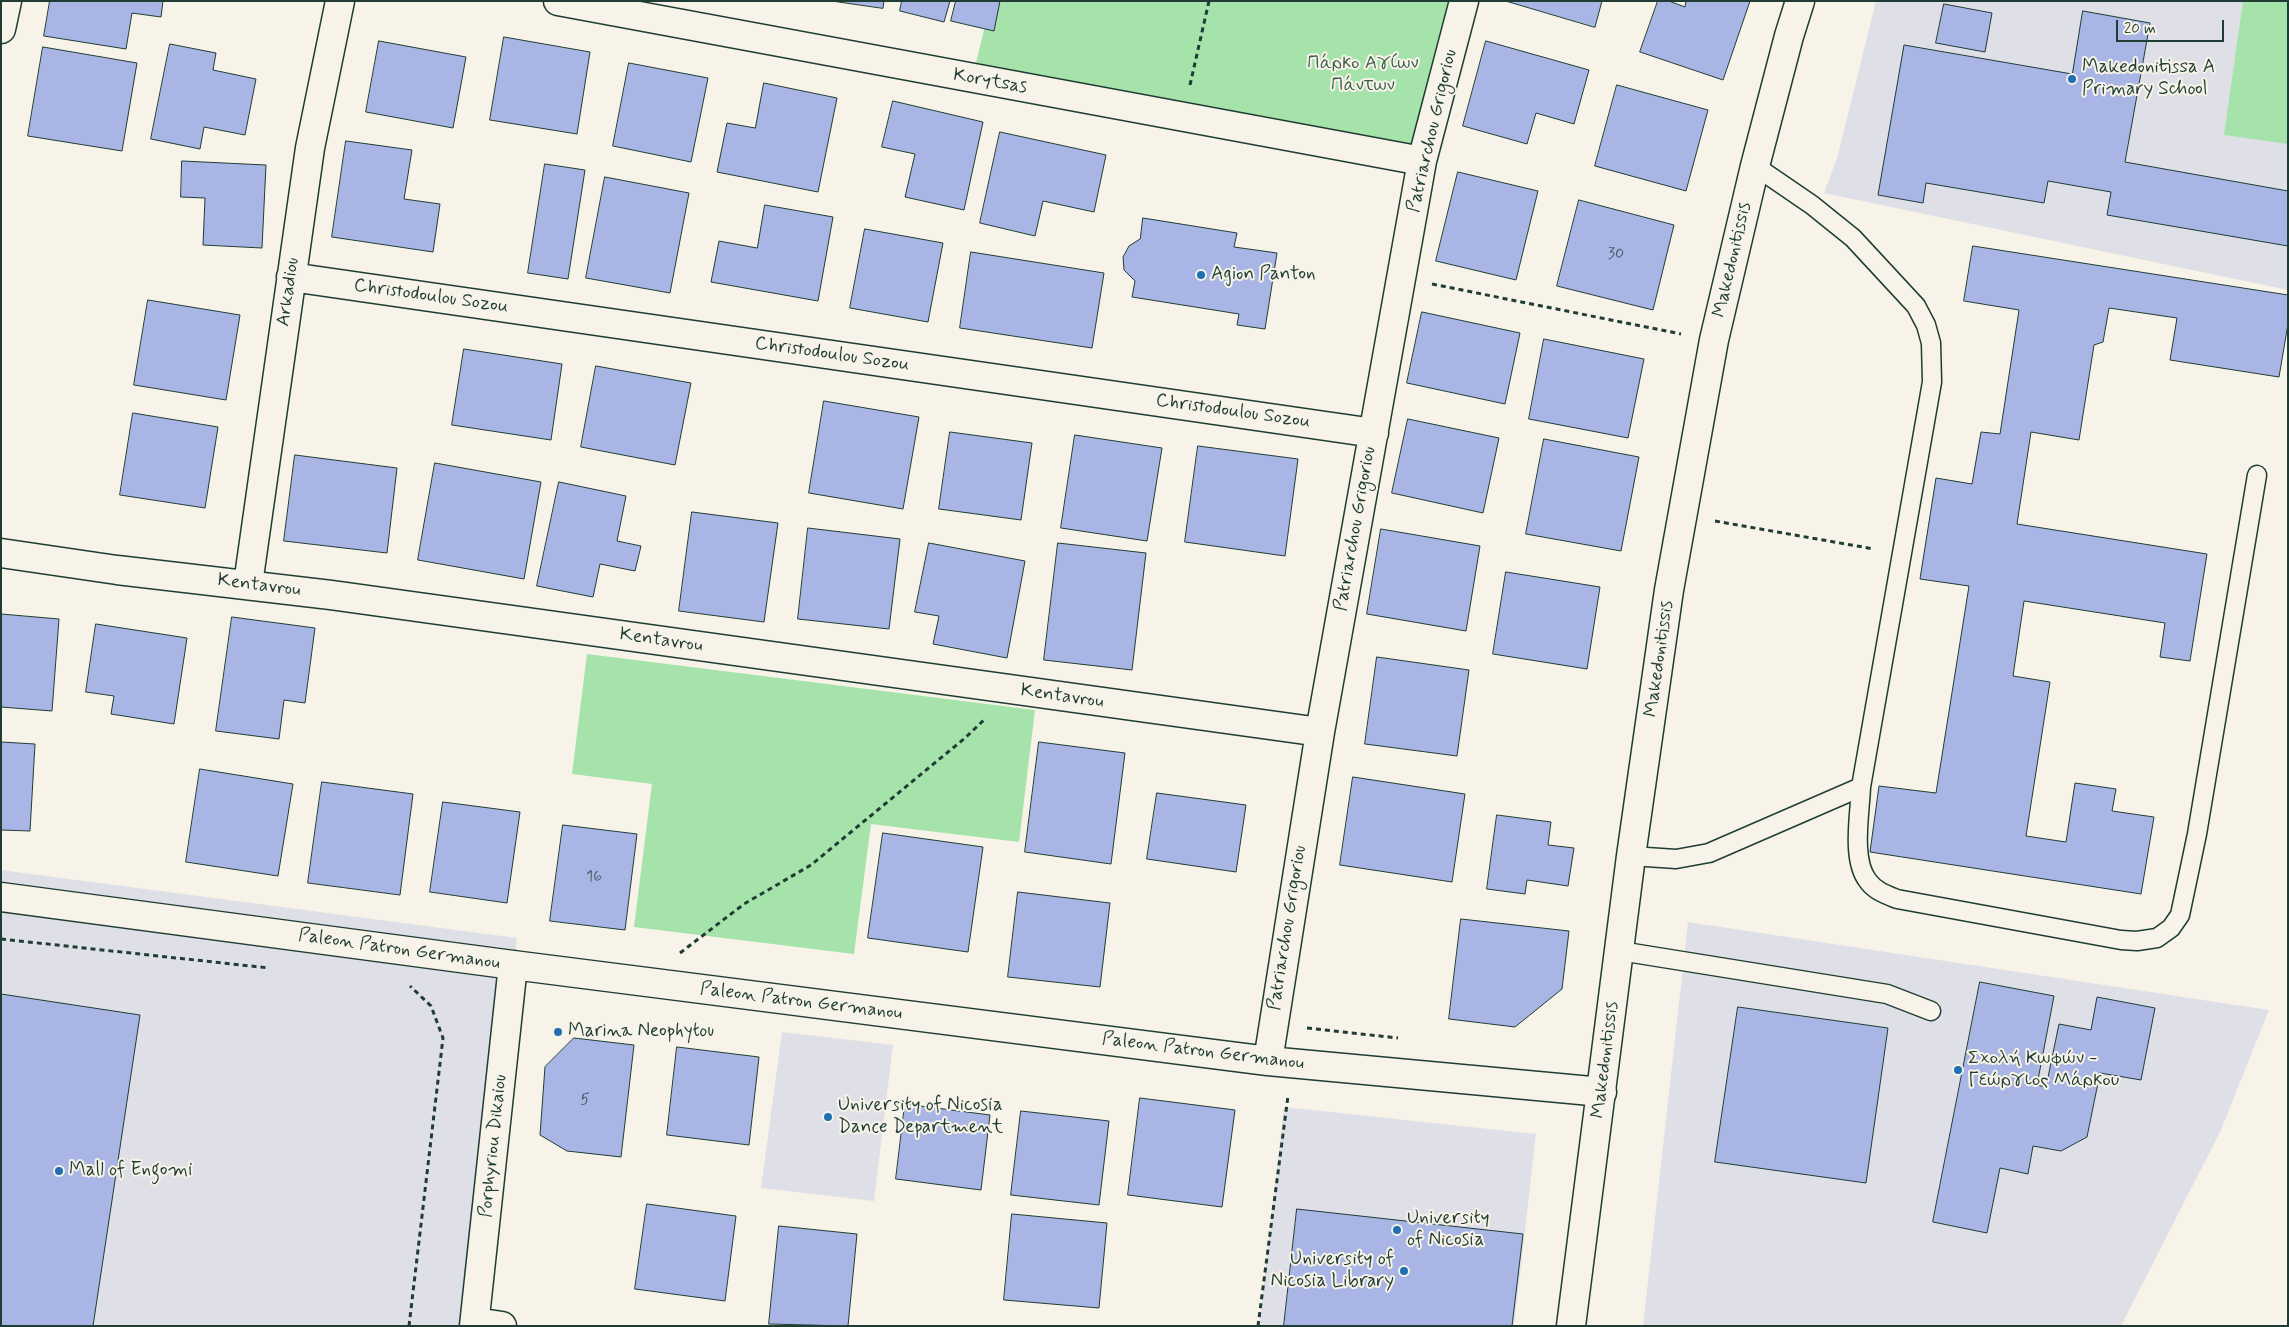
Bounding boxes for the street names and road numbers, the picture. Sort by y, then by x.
street label: Patriarchou Grigoriou [1403,47,1463,215]
street label: Korytsas [951,64,1029,100]
street label: Makedonitissis [1709,200,1757,320]
street label: Arkadiou [273,256,305,328]
street label: Christodoulou Sozou [352,275,510,319]
street label: Christodoulou Sozou [753,333,911,377]
street label: Christodoulou Sozou [1154,390,1312,434]
street label: Patriarchou Grigoriou [1330,445,1382,613]
street label: Kentavrou [216,570,302,602]
street label: Makedonitissis [1641,599,1679,719]
street label: Kentavrou [618,624,704,658]
street label: Kentavrou [1019,680,1105,714]
street label: Patriarchou Grigoriou [1264,844,1312,1012]
street label: Paleon Patron Germanou [297,925,501,975]
street label: Paleon Patron Germanou [699,978,903,1026]
street label: Makedonitissis [1588,1000,1624,1120]
street label: Paleon Patron Germanou [1101,1028,1305,1076]
street label: Porphyriou Dikaiou [475,1073,513,1219]

